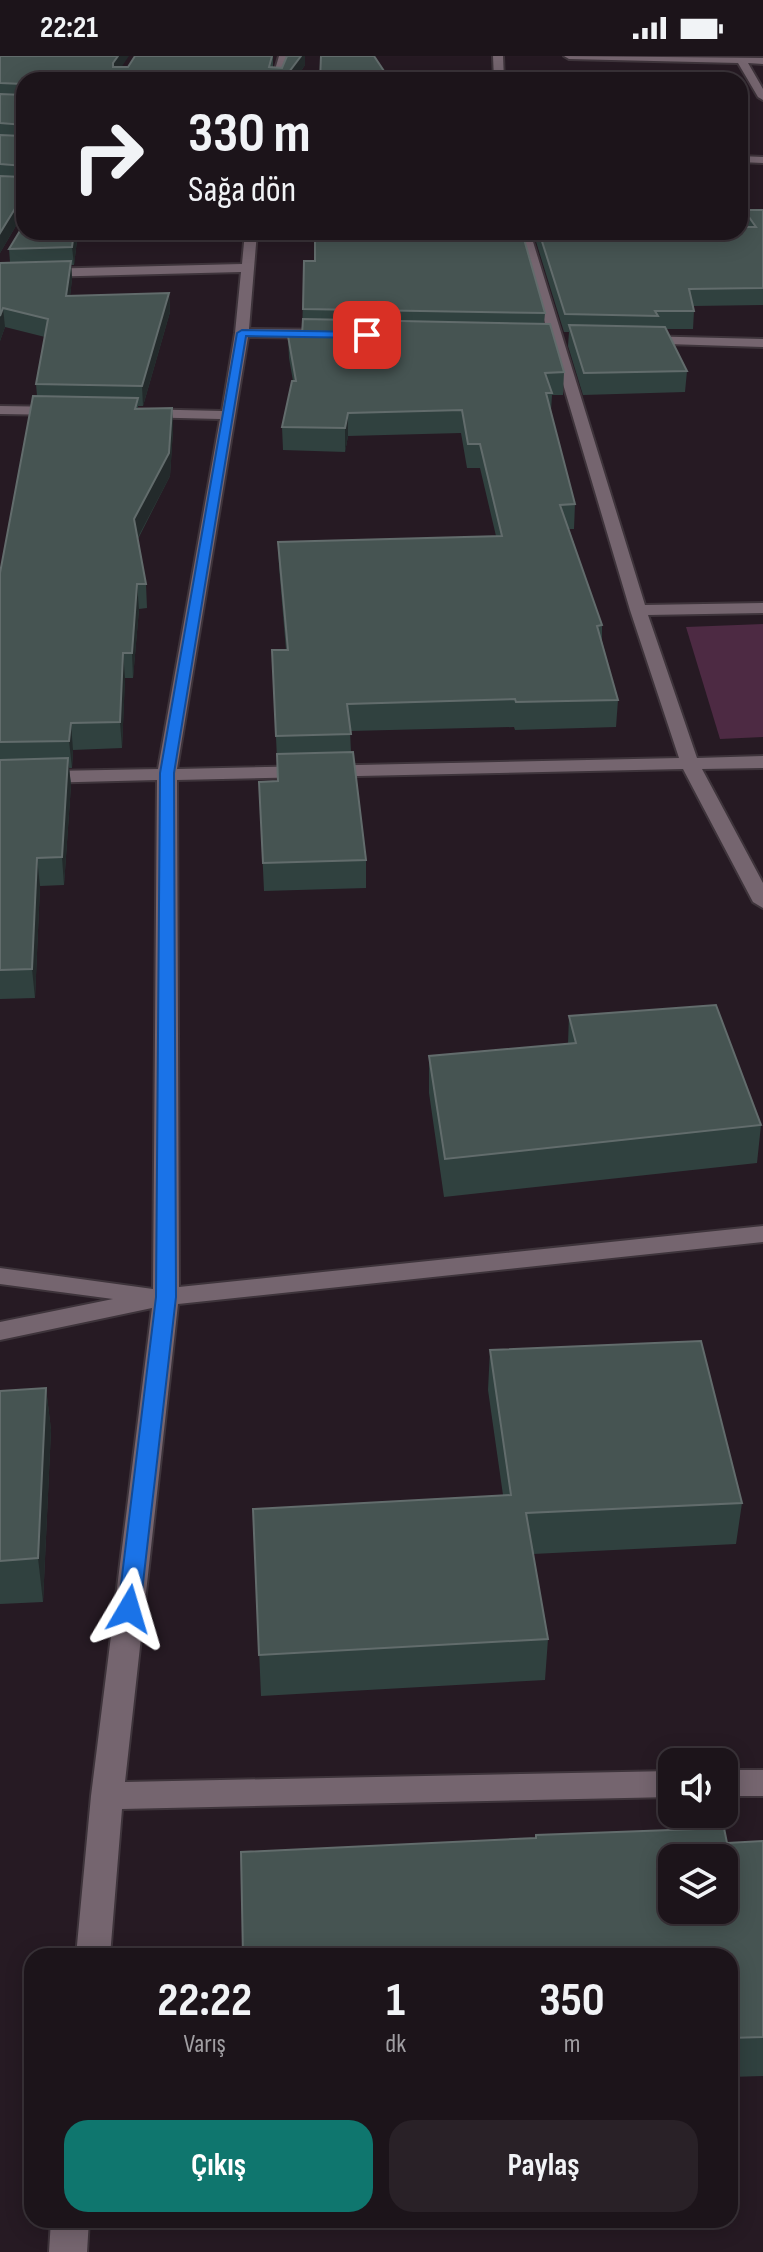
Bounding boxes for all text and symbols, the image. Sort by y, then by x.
text: 22:21 [40,10,98,46]
text: 330 m [188,101,311,168]
icon: right [56,104,160,208]
text: Sağa dön [188,169,296,212]
pin [333,301,401,369]
icon: arrive [345,313,389,357]
position arrow [87,1567,171,1651]
map controls [658,1748,738,1924]
button: sound [658,1748,738,1828]
button: layers [658,1844,738,1924]
text: 22:22 [157,1972,252,2029]
text: 1 [386,1972,405,2029]
text: 350 [539,1972,605,2029]
text: Varış [183,2029,226,2060]
text: dk [385,2029,406,2060]
text: m [564,2029,580,2060]
button: Çıkış [64,2120,373,2212]
button: Paylaş [389,2120,698,2212]

